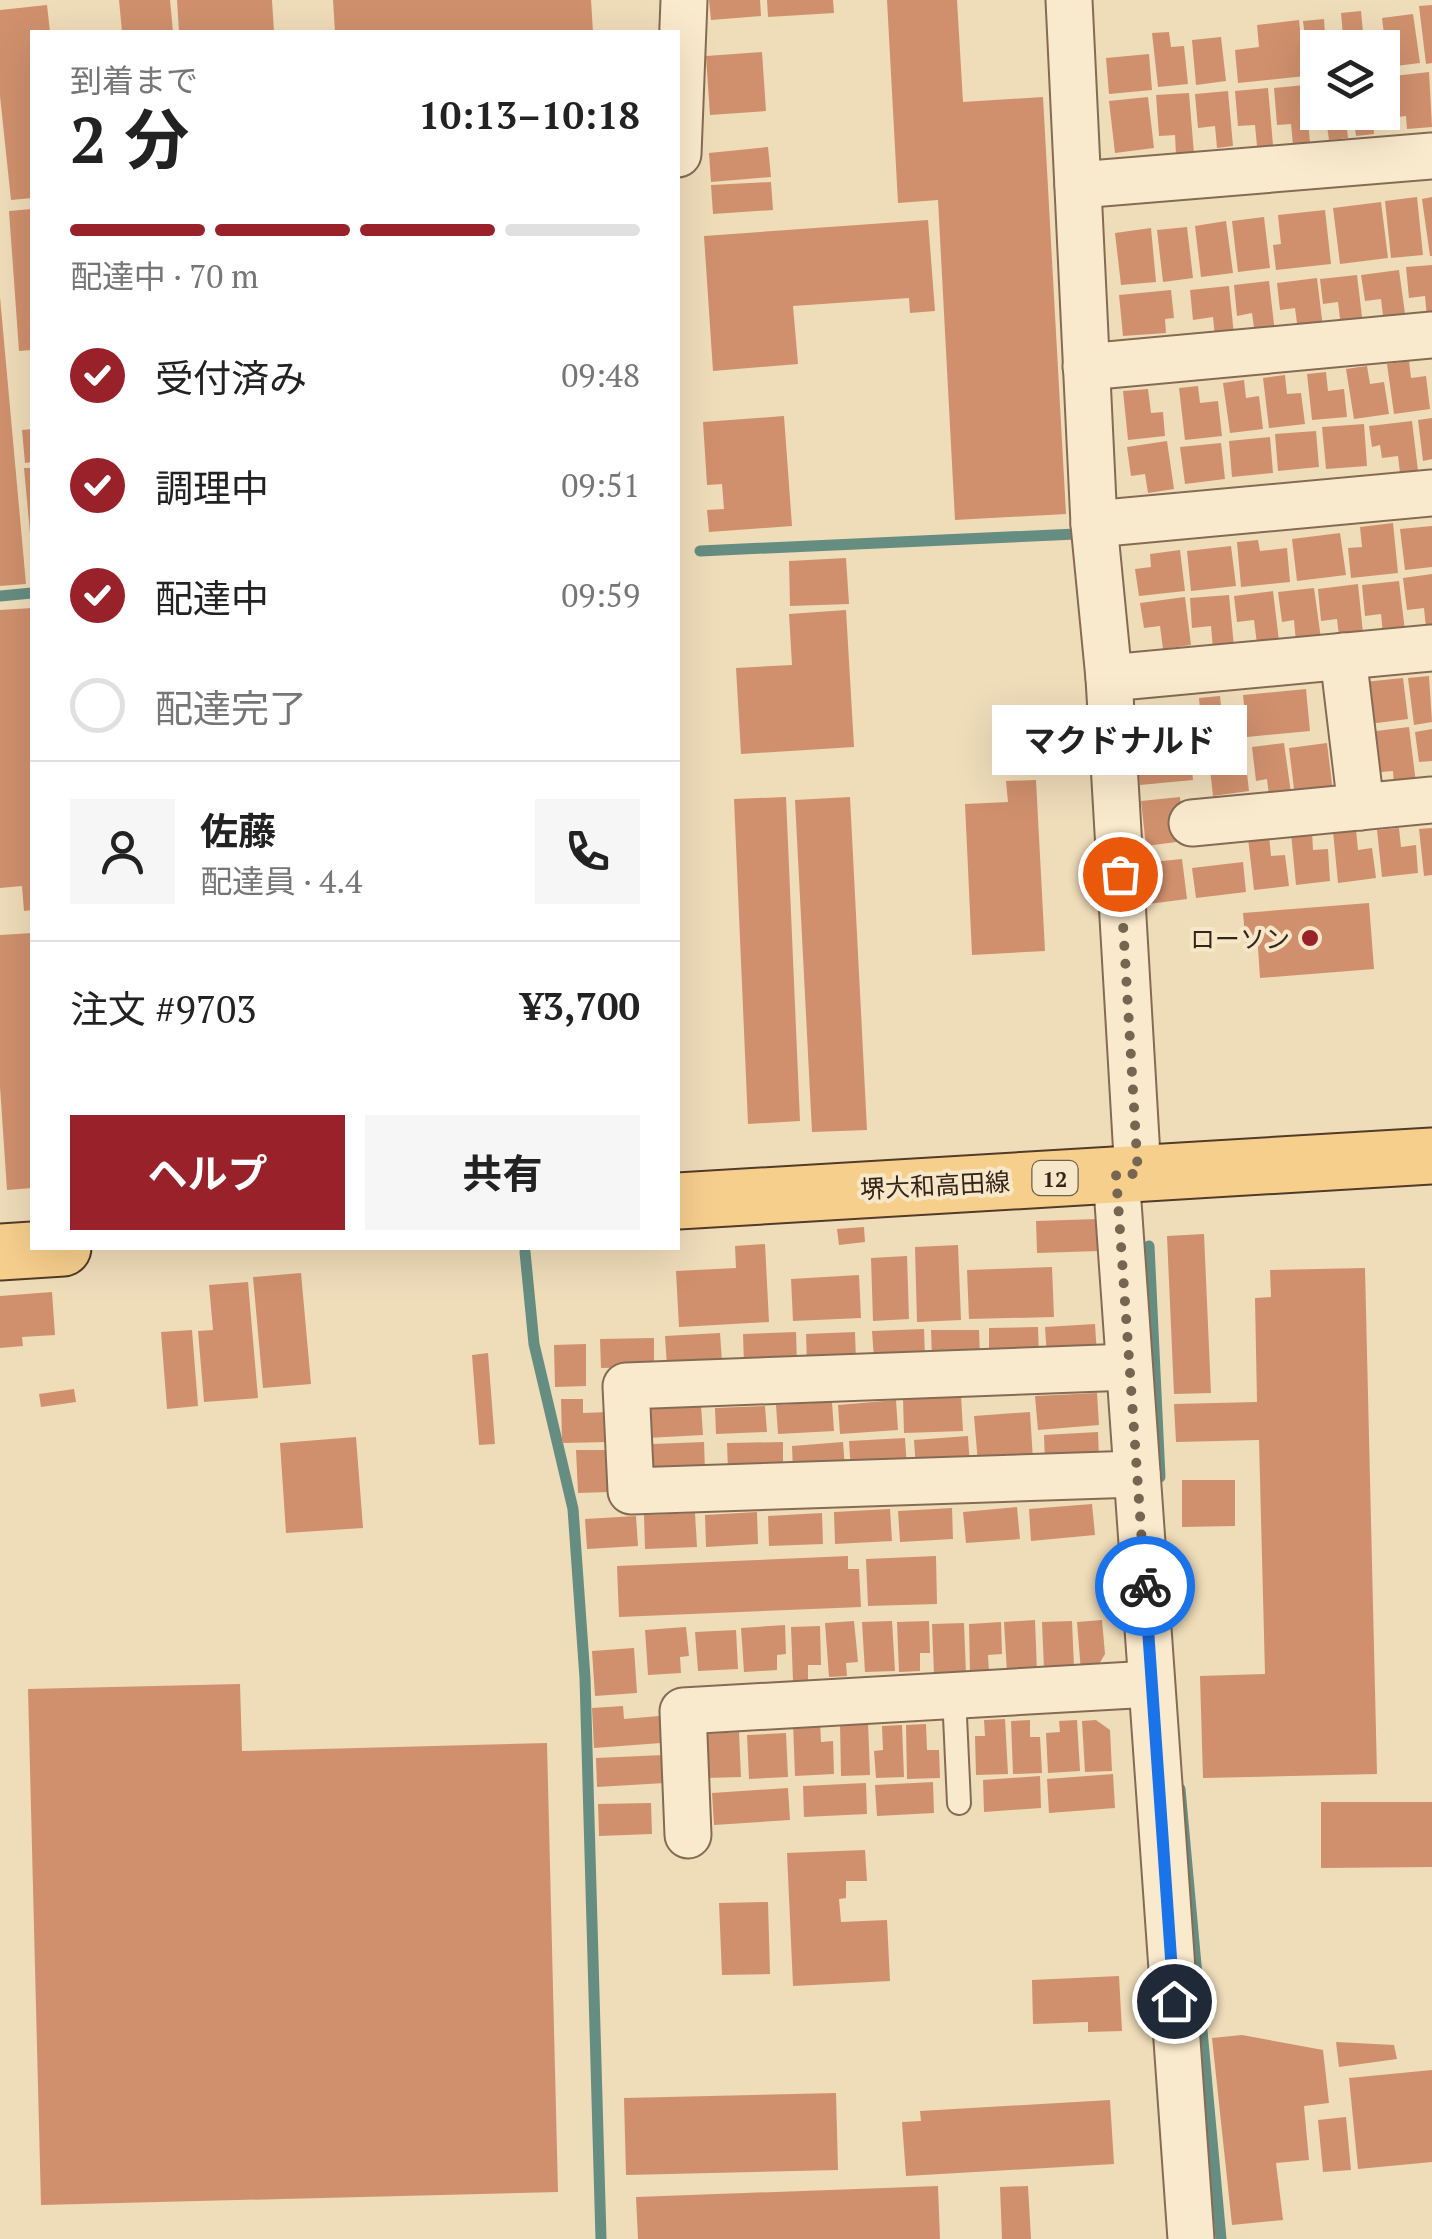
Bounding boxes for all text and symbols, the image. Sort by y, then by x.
map controls [1300,30,1400,130]
button: layers [1300,30,1400,130]
text: 到着まで [70,59,198,101]
text: 10:13–10:18 [418,90,640,140]
text: 2 分 [70,95,189,182]
text: 配達中 · 70 m [70,255,259,297]
icon: check [70,348,125,403]
text: 受付済み [155,353,307,403]
text: 09:48 [561,354,640,396]
icon: check [70,458,125,513]
text: 調理中 [155,463,269,513]
text: 09:51 [561,464,640,506]
icon: check [70,568,125,623]
text: 配達中 [155,573,269,623]
text: 09:59 [561,574,640,616]
text: 配達完了 [155,683,307,733]
callout: マクドナルド [992,704,1248,774]
text: マクドナルド [1023,719,1216,761]
button: person [70,799,175,904]
button: phone [535,799,640,904]
text: 佐藤 [200,806,276,856]
pin [1078,832,1163,917]
icon: bag [1093,847,1148,902]
text: 配達員 · 4.4 [200,860,362,902]
place label: ローソン [1190,922,1290,955]
marker: ローソン [1299,927,1321,949]
text: ¥3,700 [521,981,640,1031]
text: 注文 #9703 [70,984,257,1034]
button: ヘルプ [70,1115,345,1230]
button: 共有 [365,1115,640,1230]
road number: 12 [1032,1161,1078,1195]
street label: 堺大和高田線 [859,1165,1011,1205]
courier [1095,1536,1195,1636]
icon: bike [1118,1559,1173,1614]
pin [1132,1959,1217,2044]
icon: home [1147,1974,1202,2029]

